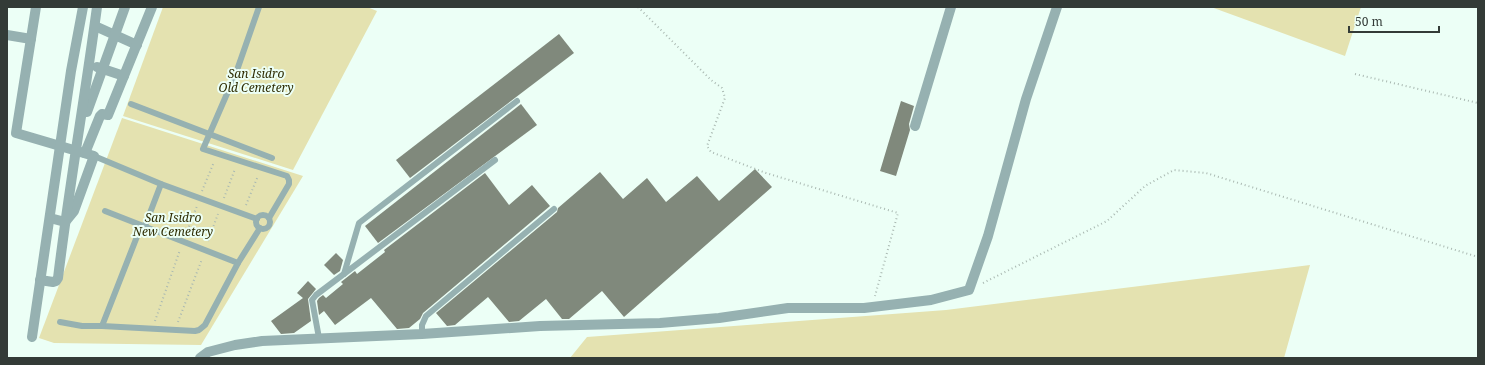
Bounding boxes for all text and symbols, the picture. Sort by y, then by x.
scale bar [1349,8,1439,34]
text: 50 m [1355,13,1383,30]
park label: San Isidro Old Cemetery [218,65,294,96]
park label: San Isidro New Cemetery [132,209,213,240]

